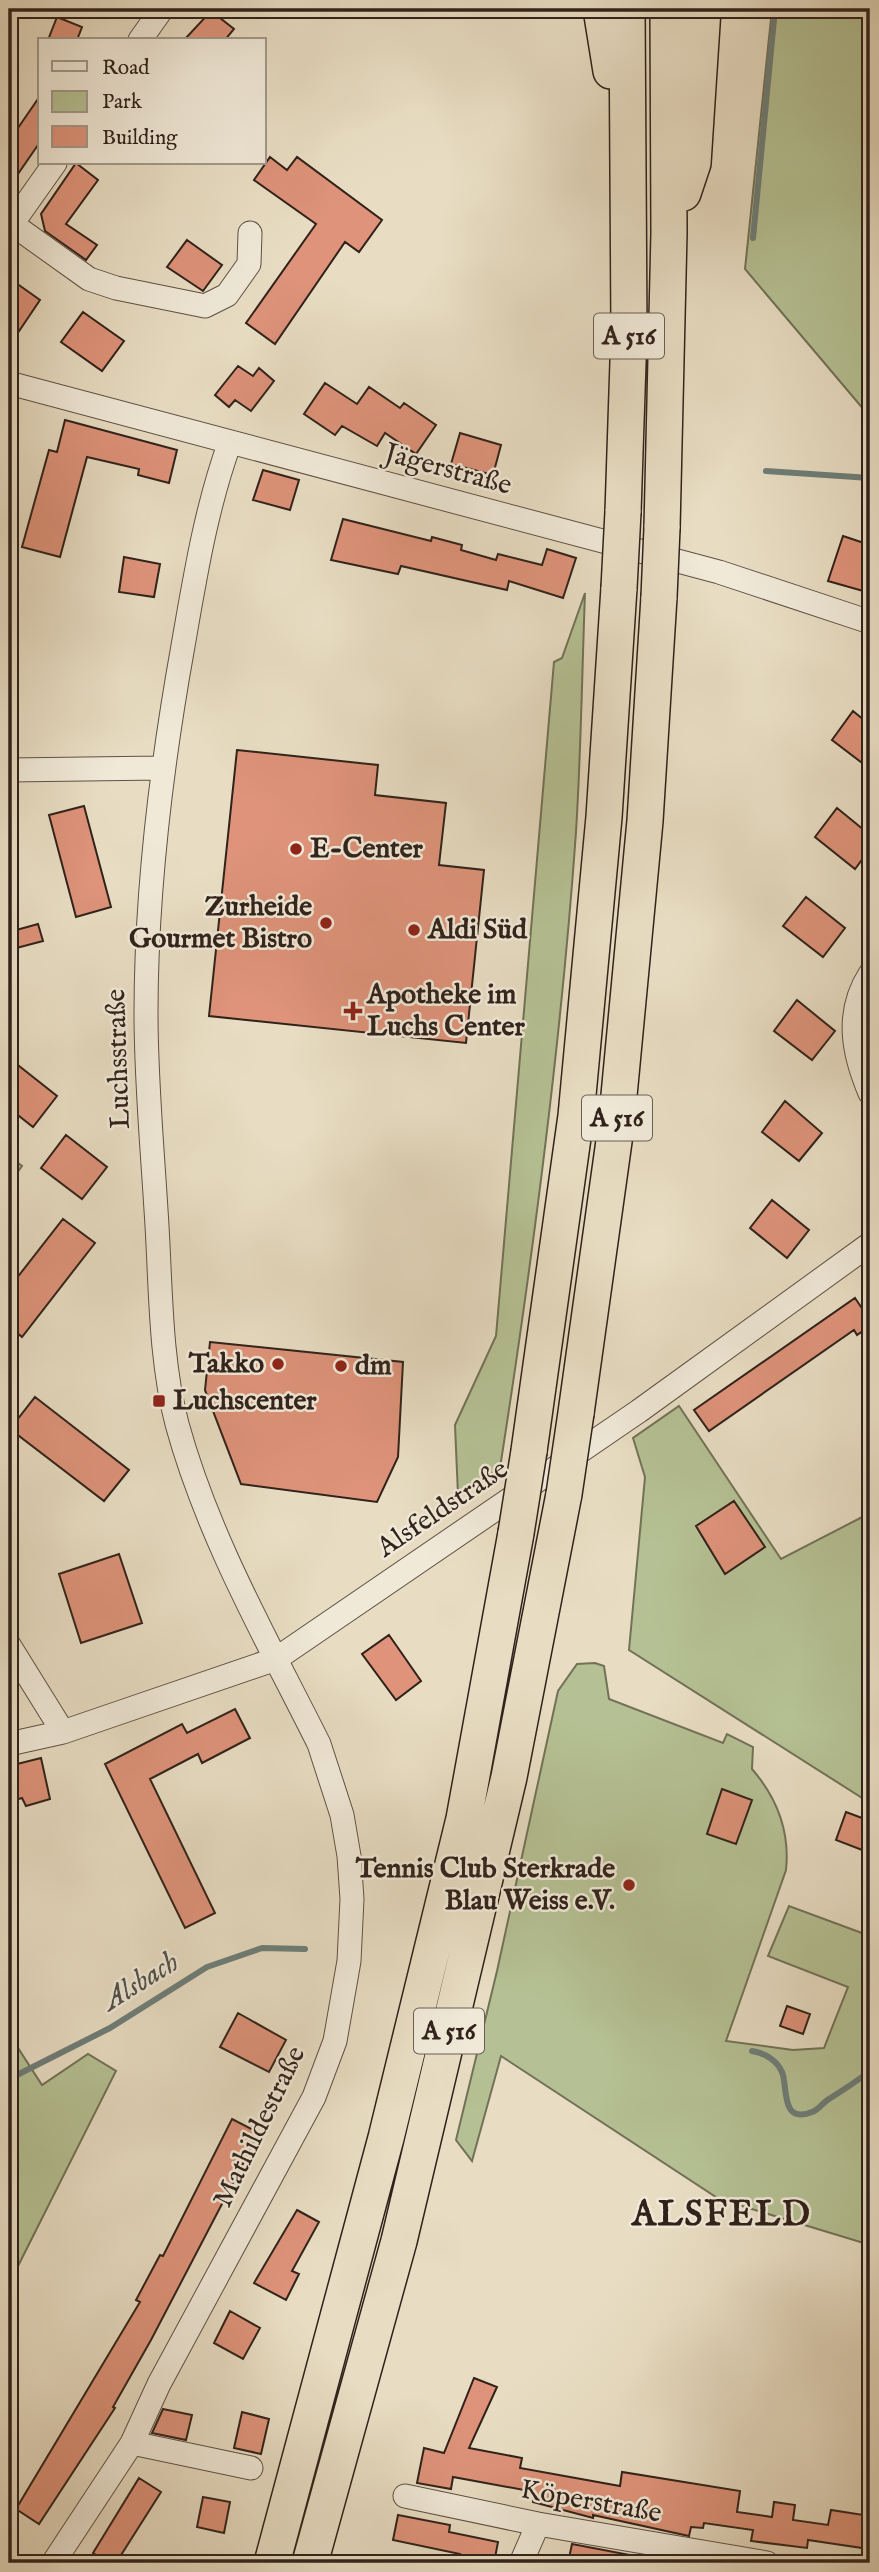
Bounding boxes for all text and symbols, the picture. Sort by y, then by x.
legend [38,38,266,164]
text: Road [102,55,150,82]
text: Park [102,89,143,116]
text: Building [102,125,178,152]
road number: A 516 [594,314,664,358]
street label: Jägerstraße [378,435,516,504]
place label: E-Center [310,832,424,867]
marker: E-Center [288,841,304,857]
place label: Zurheide Gourmet Bistro [129,890,312,957]
place label: Aldi Süd [427,913,528,948]
marker: Zurheide Gourmet Bistro [318,915,334,931]
marker: Aldi Süd [406,922,422,938]
place label: Apotheke im Luchs Center [366,978,525,1045]
street label: Luchsstraße [99,988,139,1130]
marker: Apotheke im Luchs Center [345,1003,361,1019]
road number: A 516 [582,1096,652,1140]
place label: Takko [188,1347,264,1382]
place label: dm [355,1349,392,1384]
marker: Takko [270,1356,286,1372]
marker: dm [333,1358,349,1374]
place label: Luchscenter [173,1384,317,1419]
marker: Luchscenter [151,1393,167,1409]
street label: Alsfeldstraße [370,1452,515,1566]
place label: Tennis Club Sterkrade Blau Weiss e.V. [355,1852,615,1919]
marker: Tennis Club Sterkrade Blau Weiss e.V. [621,1877,637,1893]
water label: Alsbach [93,1944,187,2022]
road number: A 516 [414,2008,484,2054]
street label: Mathildestraße [206,2041,314,2213]
district label: ALSFELD [630,2193,812,2238]
street label: Köperstraße [518,2472,664,2532]

